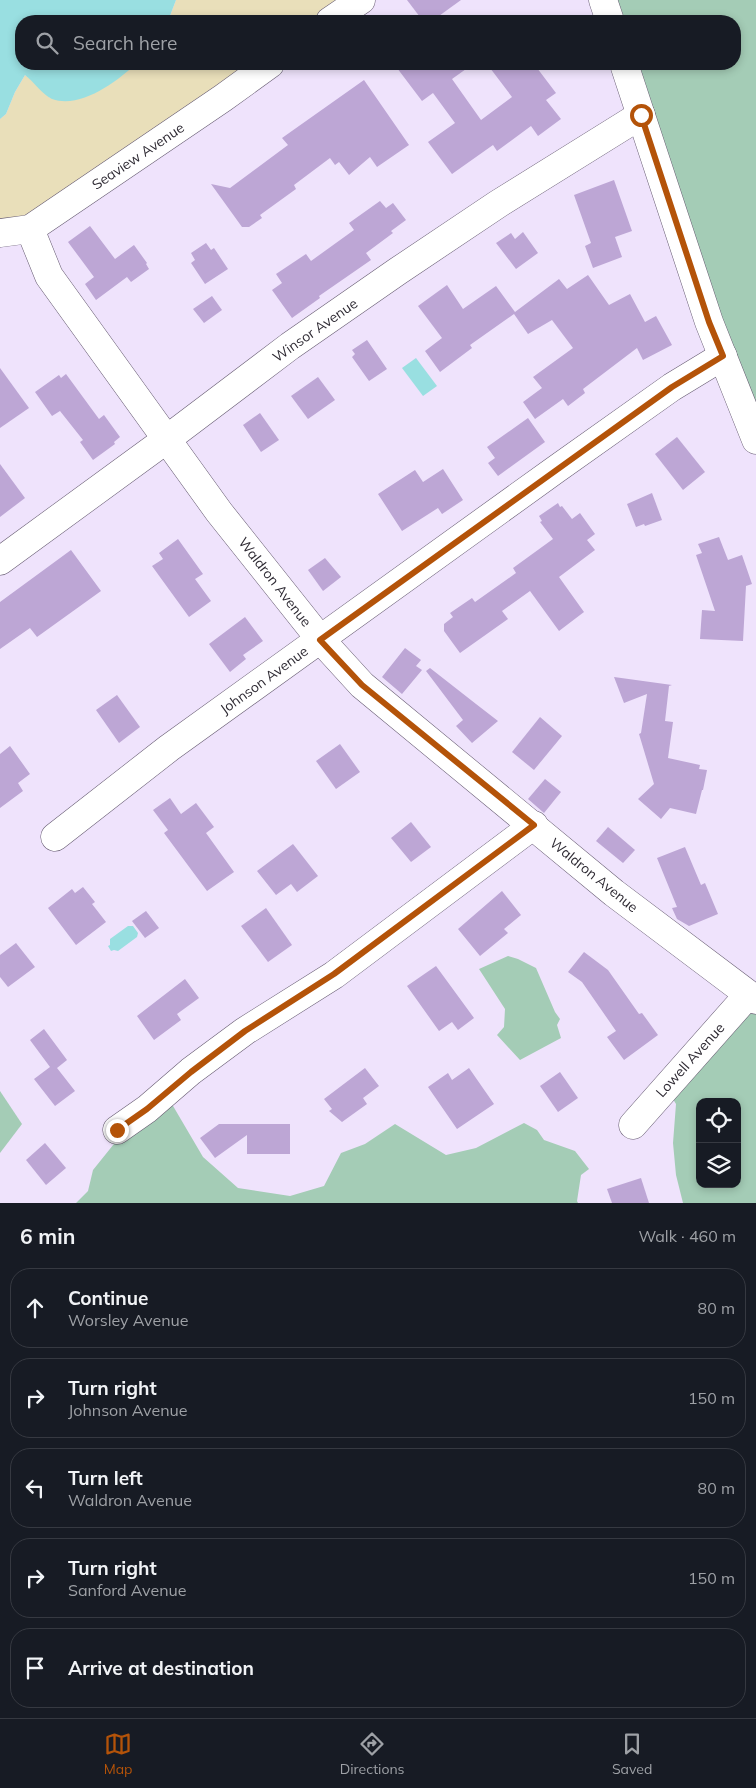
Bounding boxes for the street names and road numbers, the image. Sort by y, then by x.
street label: Seaview Avenue [88,118,188,194]
street label: Winsor Avenue [269,294,361,366]
street label: Waldron Avenue [235,534,315,630]
street label: Johnson Avenue [216,642,312,718]
street label: Waldron Avenue [546,834,642,916]
street label: Lowell Avenue [652,1019,728,1101]

